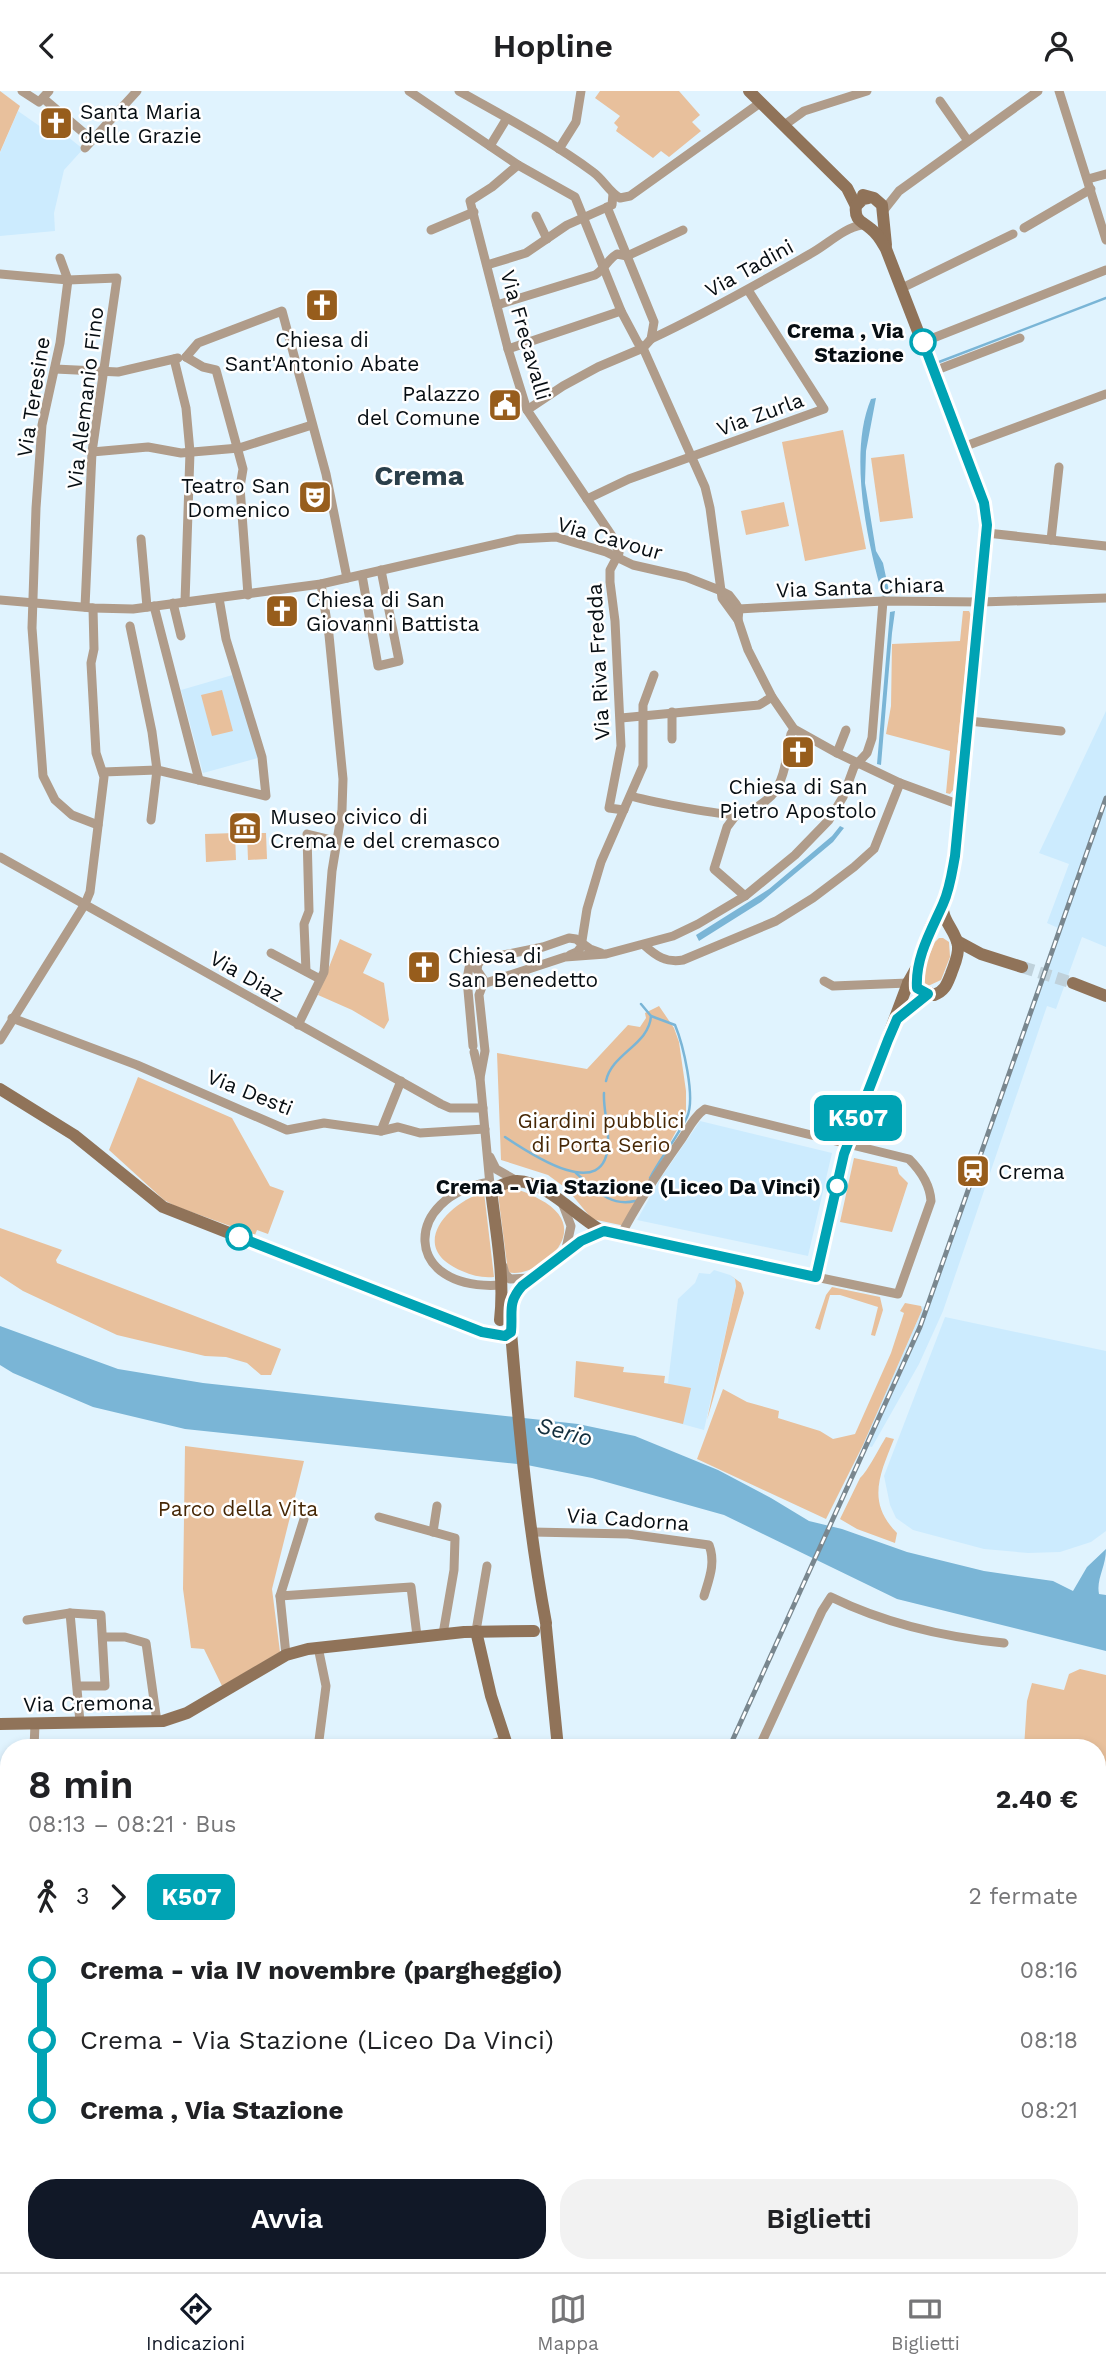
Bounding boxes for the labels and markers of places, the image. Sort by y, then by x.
place label: Santa Maria delle Grazie [80,99,202,148]
church icon: Santa Maria delle Grazie [37,104,75,142]
church icon: Chiesa di Sant'Antonio Abate [303,286,341,324]
place label: Crema , Via Stazione [787,318,905,367]
place label: Chiesa di Sant'Antonio Abate [225,327,419,376]
marker: Crema , Via Stazione [910,329,936,355]
place label: Palazzo del Comune [357,381,480,430]
public building icon: Palazzo del Comune [486,386,524,424]
place label: Teatro San Domenico [181,473,290,522]
theatre icon: Teatro San Domenico [296,478,334,516]
place label: Chiesa di San Giovanni Battista [306,587,480,636]
church icon: Chiesa di San Giovanni Battista [263,592,301,630]
church icon: Chiesa di San Pietro Apostolo [779,733,817,771]
place label: Chiesa di San Pietro Apostolo [719,774,877,823]
place label: Museo civico di Crema e del cremasco [270,804,500,853]
museum icon: Museo civico di Crema e del cremasco [226,809,264,847]
place label: Chiesa di San Benedetto [448,943,598,992]
church icon: Chiesa di San Benedetto [405,948,443,986]
station icon: Crema [954,1152,992,1190]
place label: Crema [998,1159,1065,1184]
place label: Crema - Via Stazione (Liceo Da Vinci) [436,1174,821,1199]
marker: Crema - Via Stazione (Liceo Da Vinci) [827,1176,847,1196]
unlabelled marker [226,1224,252,1250]

